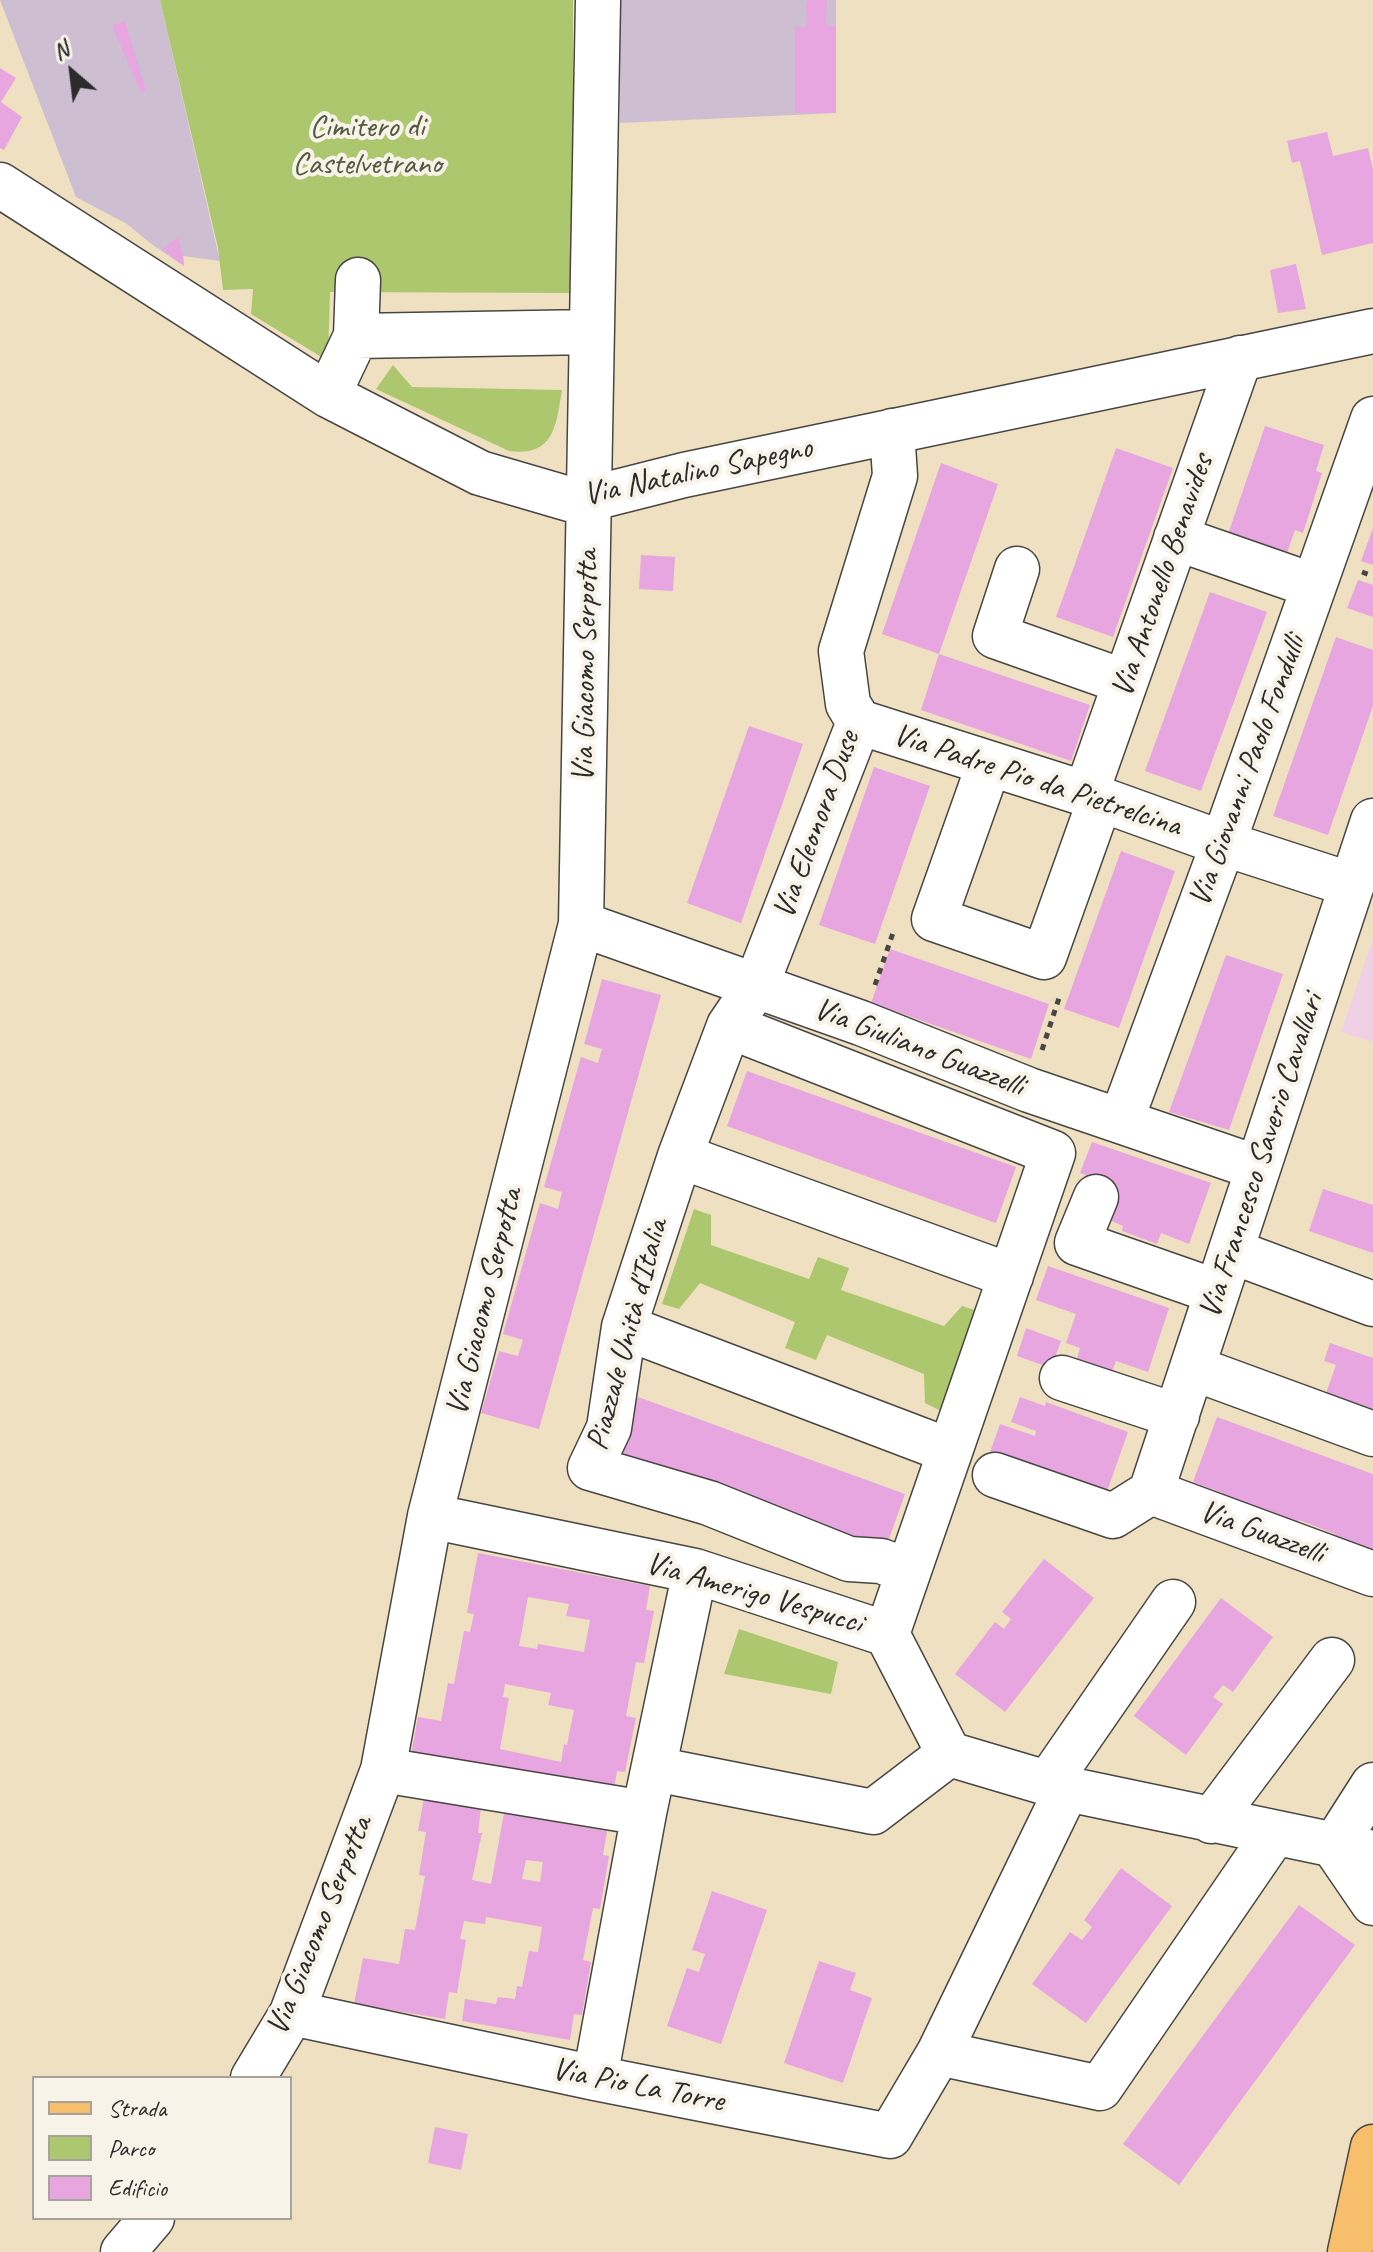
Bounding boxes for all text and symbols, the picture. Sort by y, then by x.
north arrow [32,32,112,112]
text: N [48,35,73,66]
park label: Cimitero di Castelvetrano [292,109,442,184]
street label: Via Natalino Sapegno [580,429,816,515]
street label: Via Antonello Benavides [1104,450,1222,702]
street label: Via Giacomo Serpotta [565,549,607,783]
street label: Via Giovanni Paolo Fondulli [1181,630,1315,912]
street label: Via Padre Pio da Pietrelcina [888,716,1186,846]
street label: Via Eleonora Duse [765,726,869,924]
street label: Via Francesco Saverio Cavallari [1191,989,1333,1323]
street label: Via Giuliano Guazzelli [808,990,1030,1106]
street label: Via Giacomo Serpotta [438,1184,532,1420]
street label: Piazzale Unità d'Italia [579,1215,677,1455]
street label: Via Guazzelli [1194,1493,1330,1573]
street label: Via Amerigo Vespucci [641,1545,867,1643]
street label: Via Giacomo Serpotta [259,1811,381,2041]
street label: Via Pio La Torre [549,2051,727,2121]
legend [32,2076,292,2220]
text: Strada [108,2093,166,2123]
text: Parco [108,2133,154,2163]
text: Edificio [108,2173,167,2203]

